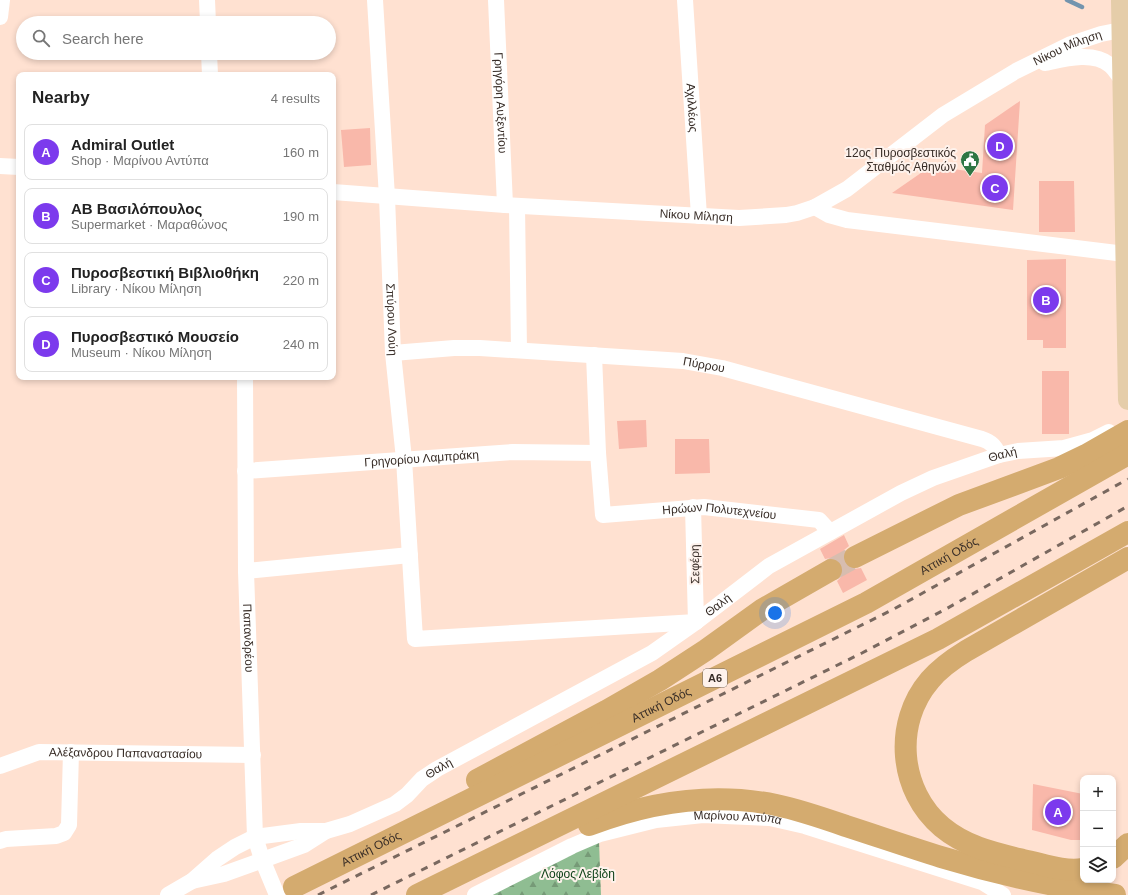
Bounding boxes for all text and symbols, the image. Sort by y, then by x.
search box [16,16,336,60]
icon: search [30,27,52,49]
street label: Νίκου Μίληση [1031,27,1104,68]
text: Search here [62,30,144,47]
street label: Γρηγόρη Αυξεντίου [491,52,510,154]
street label: Αχιλλέως [683,83,701,133]
text: Nearby [32,88,90,107]
text: 4 results [271,91,320,106]
pin: D [987,131,1013,161]
text: Admiral Outlet [71,136,174,153]
text: A [41,145,51,160]
text: 160 m [283,145,319,160]
place label: 12ος Πυροσβεστικός Σταθμός Αθηνών [845,146,956,174]
public building icon: 12ος Πυροσβεστικός Σταθμός Αθηνών [959,149,981,177]
text: Shop · Μαρίνου Αντύπα [71,153,209,168]
pin: C [982,173,1008,203]
text: ΑΒ Βασιλόπουλος [71,200,202,217]
street label: Νίκου Μίληση [659,207,733,225]
text: B [41,209,51,224]
text: 190 m [283,209,319,224]
text: Supermarket · Μαραθώνος [71,217,228,232]
text: Πυροσβεστική Βιβλιοθήκη [71,264,259,281]
text: C [41,273,51,288]
text: 220 m [283,273,319,288]
text: Library · Νίκου Μίληση [71,281,202,296]
street label: Σπύρου Λούη [383,283,400,356]
pin: B [1033,285,1059,315]
text: Πυροσβεστικό Μουσείο [71,328,239,345]
text: D [41,337,51,352]
text: 240 m [283,337,319,352]
text: Museum · Νίκου Μίληση [71,345,212,360]
street label: Πύρρου [682,354,726,375]
street label: Θαλή [986,444,1018,465]
street label: Γρηγορίου Λαμπράκη [364,447,479,470]
street label: Ηρώων Πολυτεχνείου [662,500,777,522]
street label: Αττική Οδός [917,534,981,578]
street label: Σεφέρη [688,544,702,584]
street label: Θαλή [702,591,734,619]
street label: Παπανδρέου [240,603,256,673]
your location [765,603,785,623]
road number: Α6 [703,669,727,687]
street label: Αττική Οδός [629,684,694,725]
street label: Αλέξανδρου Παπαναστασίου [49,745,202,761]
street label: Θαλή [423,755,455,782]
map controls [1080,775,1116,883]
button: + [1080,775,1116,811]
pin: A [1045,797,1071,827]
street label: Μαρίνου Αντύπα [693,808,783,828]
button: − [1080,811,1116,847]
street label: Αττική Οδός [339,828,403,869]
button: layers [1080,847,1116,883]
park label: Λόφος Λεβίδη [541,867,615,881]

